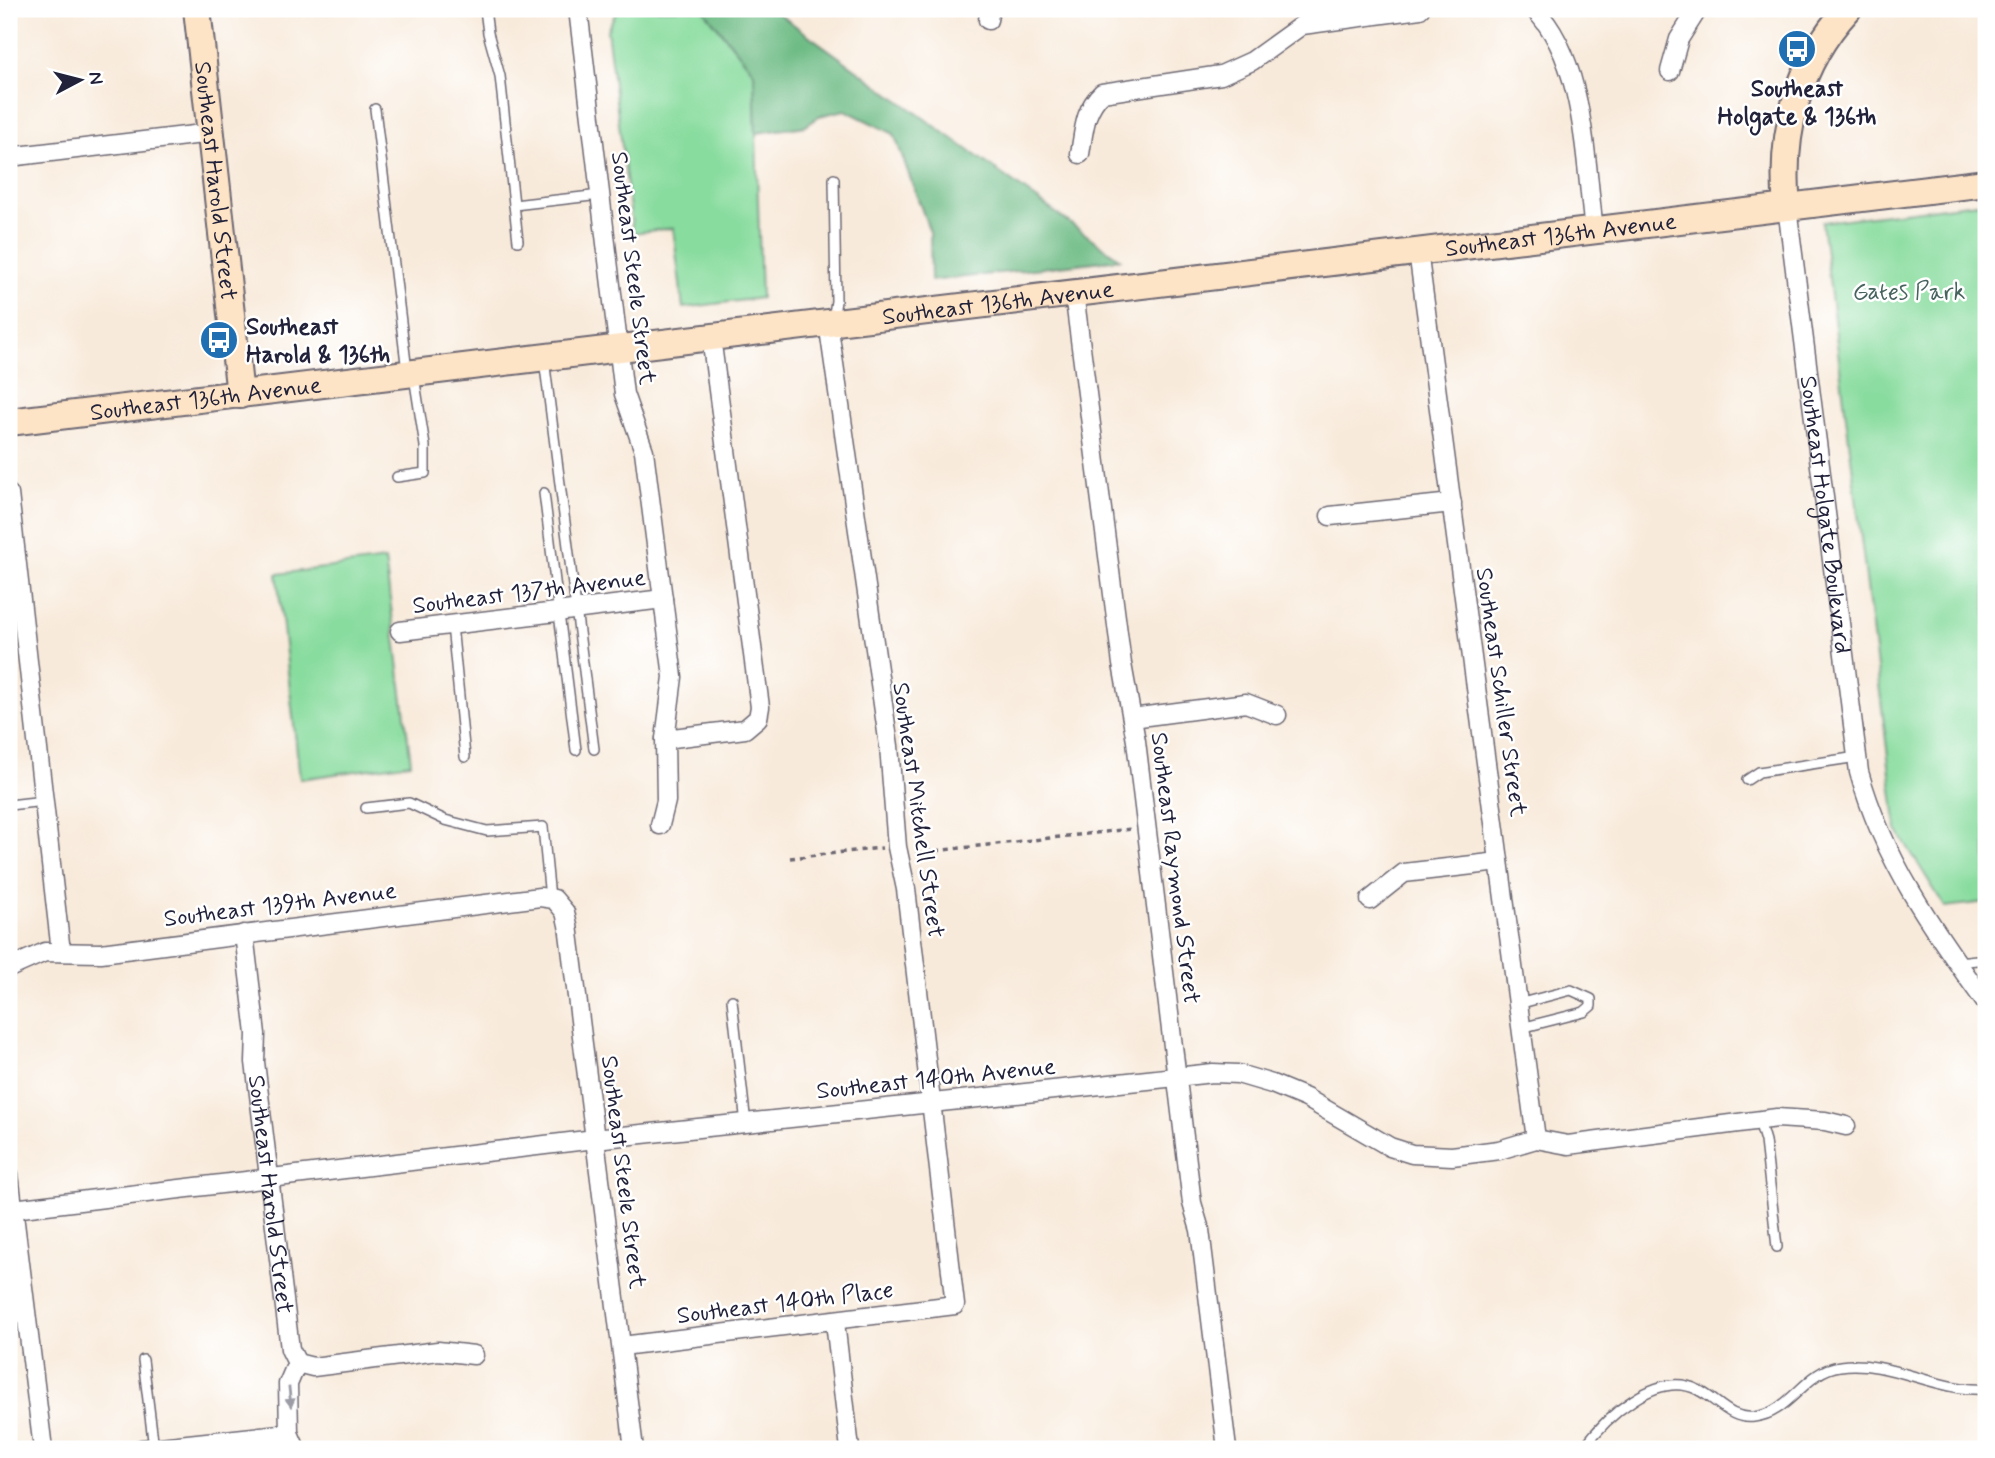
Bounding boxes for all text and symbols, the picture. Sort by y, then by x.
bus stop icon: Southeast Holgate & 136th [1776,28,1818,70]
north arrow [46,46,116,116]
street label: Southeast Harold Street [186,60,243,302]
text: N [82,70,109,86]
place label: Southeast Holgate & 136th [1718,74,1877,136]
street label: Southeast Steele Street [603,150,662,387]
street label: Southeast 136th Avenue [1443,207,1679,265]
street label: Southeast 136th Avenue [880,275,1116,333]
park label: Gates Park [1853,277,1965,308]
place label: Southeast Harold & 136th [246,312,390,371]
bus stop icon: Southeast Harold & 136th [198,319,240,361]
street label: Southeast 136th Avenue [88,370,323,429]
street label: Southeast Holgate Boulevard [1792,374,1858,656]
street label: Southeast 137th Avenue [411,563,648,622]
street label: Southeast Schiller Street [1468,566,1533,819]
street label: Southeast Mitchell Street [884,680,951,940]
street label: Southeast Raymond Street [1142,730,1207,1006]
street label: Southeast 139th Avenue [162,876,398,935]
street label: Southeast 140th Avenue [815,1051,1057,1107]
street label: Southeast Steele Street [593,1054,652,1291]
street label: Southeast Harold Street [240,1073,300,1316]
street label: Southeast 140th Place [675,1275,895,1332]
one-way arrow [284,1386,295,1408]

